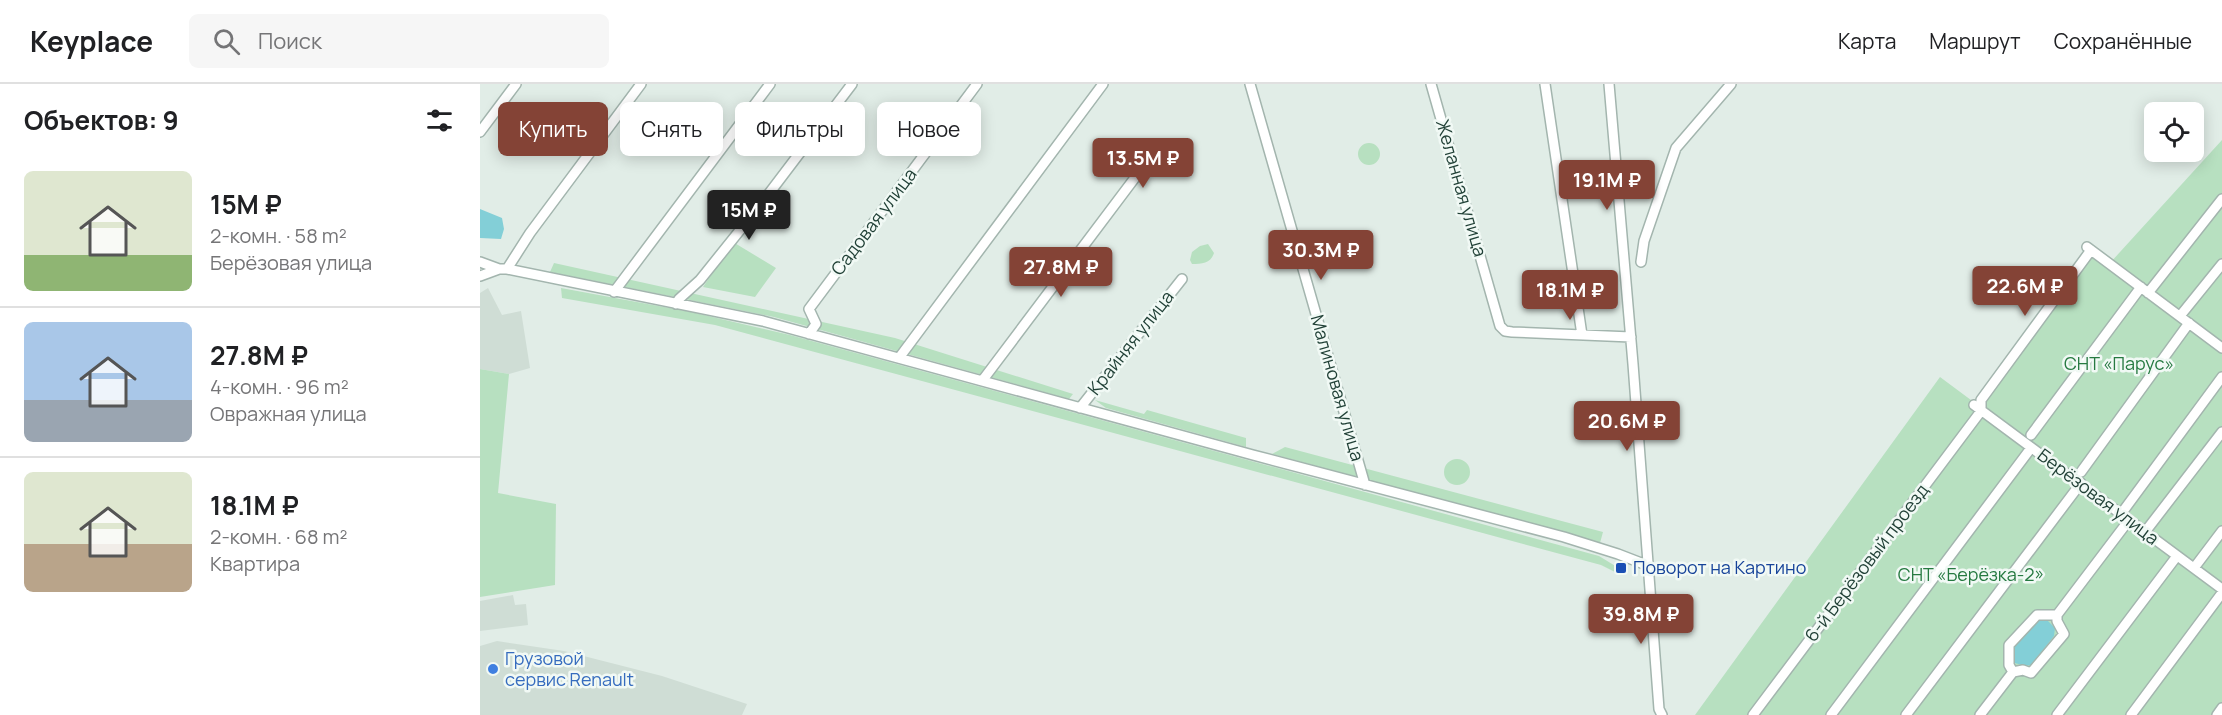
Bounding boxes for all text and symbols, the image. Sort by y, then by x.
search box [189,14,609,68]
text: Keyplace [30,22,153,60]
icon: search [210,25,243,58]
text: Поиск [258,26,322,56]
text: Карта [1838,27,1896,55]
text: Маршрут [1929,27,2021,55]
text: Сохранённые [2054,27,2192,55]
text: Объектов: 9 [24,102,179,138]
chip: Купить [498,102,608,156]
chip: Снять [620,102,723,156]
chip: Фильтры [735,102,865,156]
chip: Новое [877,102,981,156]
map controls [2144,102,2204,162]
button: locate [2144,102,2204,162]
icon: filters [423,104,456,137]
street label: Желанная улица [1431,116,1493,259]
pin: 13.5M ₽ [1088,138,1198,189]
text: 13.5M ₽ [1107,144,1179,171]
pin: 19.1M ₽ [1552,160,1662,211]
street label: Садовая улица [825,163,921,280]
text: 19.1M ₽ [1573,166,1641,193]
text: 15M ₽ [210,186,282,222]
pin: 15M ₽ [707,190,791,241]
icon: home [72,195,144,267]
text: 15M ₽ [721,196,777,223]
text: 2-комн. · 58 m² [210,222,347,249]
pin: 30.3M ₽ [1266,230,1376,281]
text: 30.3M ₽ [1282,236,1360,263]
pin: 27.8M ₽ [1006,247,1116,298]
text: Берёзовая улица [210,249,372,276]
text: 27.8M ₽ [1023,253,1099,280]
pin: 22.6M ₽ [1970,266,2080,317]
pin: 18.1M ₽ [1515,270,1625,321]
text: 22.6M ₽ [1986,272,2064,299]
text: 18.1M ₽ [1536,276,1604,303]
street label: Крайняя улица [1082,285,1179,400]
street label: Малиновая улица [1306,312,1370,464]
text: 27.8M ₽ [210,337,308,373]
icon: home [72,346,144,418]
park label: СНТ «Парус» [2064,351,2174,375]
text: 4-комн. · 96 m² [210,373,349,400]
text: Овражная улица [210,400,367,427]
pin: 20.6M ₽ [1572,401,1682,452]
text: 20.6M ₽ [1588,407,1666,434]
street label: Берёзовая улица [2033,443,2164,550]
street label: 6-й Берёзовый проезд [1799,478,1934,646]
text: 18.1M ₽ [210,487,299,523]
icon: home [72,496,144,568]
text: 2-комн. · 68 m² [210,523,348,550]
text: Квартира [210,550,300,577]
place label: Поворот на Картино [1633,555,1806,579]
marker: Поворот на Картино [1614,561,1628,575]
park label: СНТ «Берёзка-2» [1898,562,2044,586]
pin: 39.8M ₽ [1586,594,1696,645]
text: 39.8M ₽ [1602,600,1680,627]
place label: Грузовой сервис Renault [505,646,634,691]
marker: Грузовой сервис Renault [486,662,500,676]

